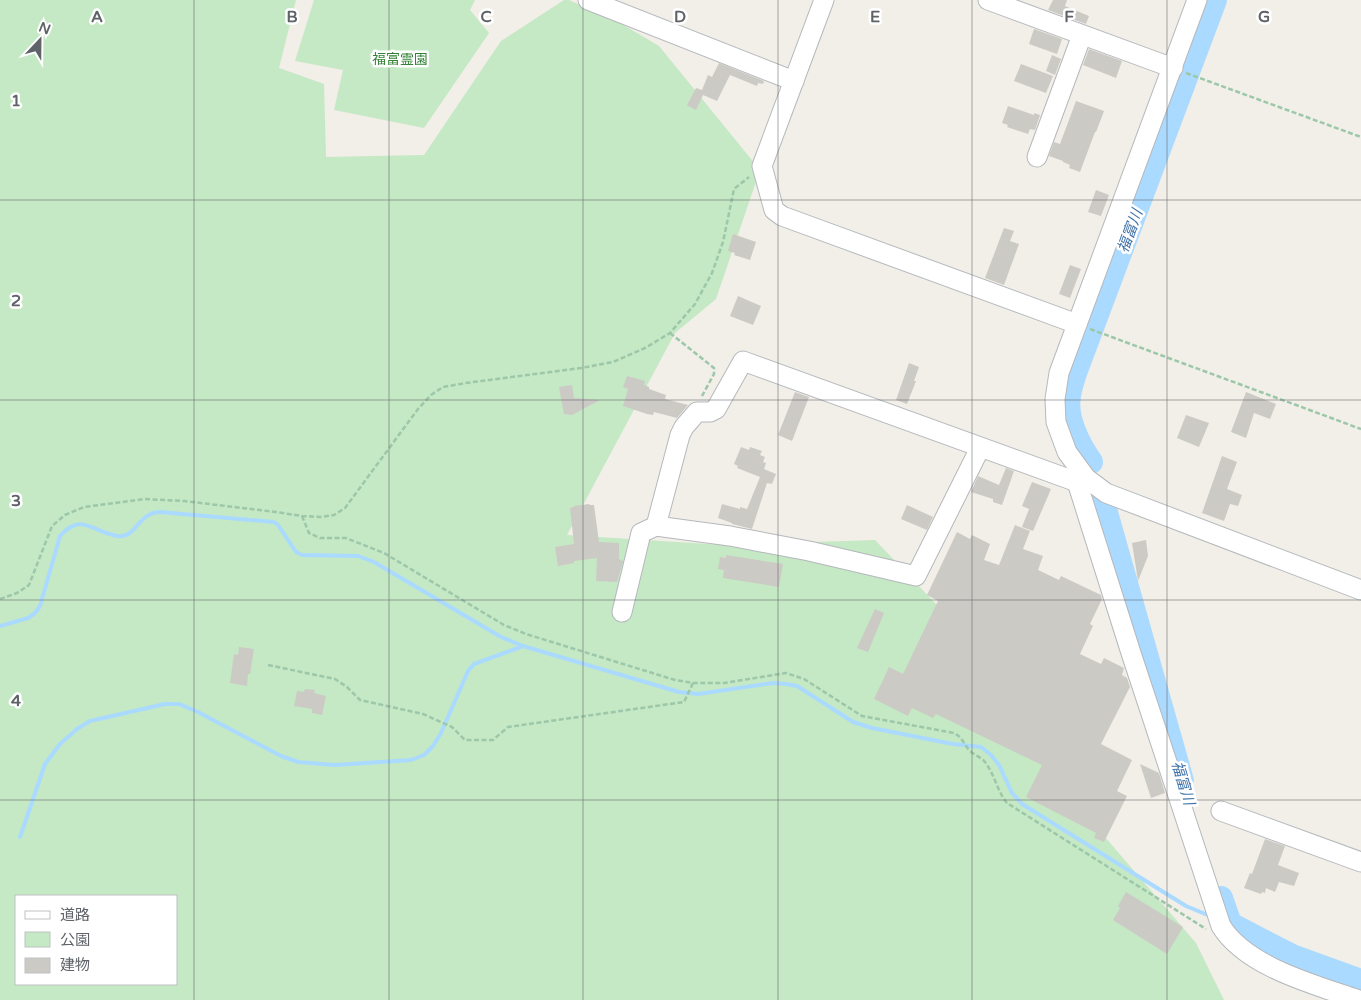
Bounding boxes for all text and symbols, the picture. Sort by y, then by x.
text: A [91,7,103,27]
text: B [286,7,298,27]
text: C [480,7,492,27]
text: D [674,7,686,27]
text: E [870,7,880,27]
text: F [1064,7,1074,27]
text: G [1258,7,1270,27]
north arrow [15,15,65,65]
text: N [36,18,53,38]
park label: 福富霊園 [372,51,428,68]
text: 1 [11,91,21,111]
water label: 福富川 [1114,205,1147,255]
text: 2 [11,291,21,311]
text: 3 [11,491,21,511]
text: 4 [11,691,21,711]
water label: 福富川 [1168,759,1199,809]
legend [15,895,178,985]
text: 道路 [60,906,90,924]
text: 公園 [60,931,90,949]
text: 建物 [60,956,90,974]

